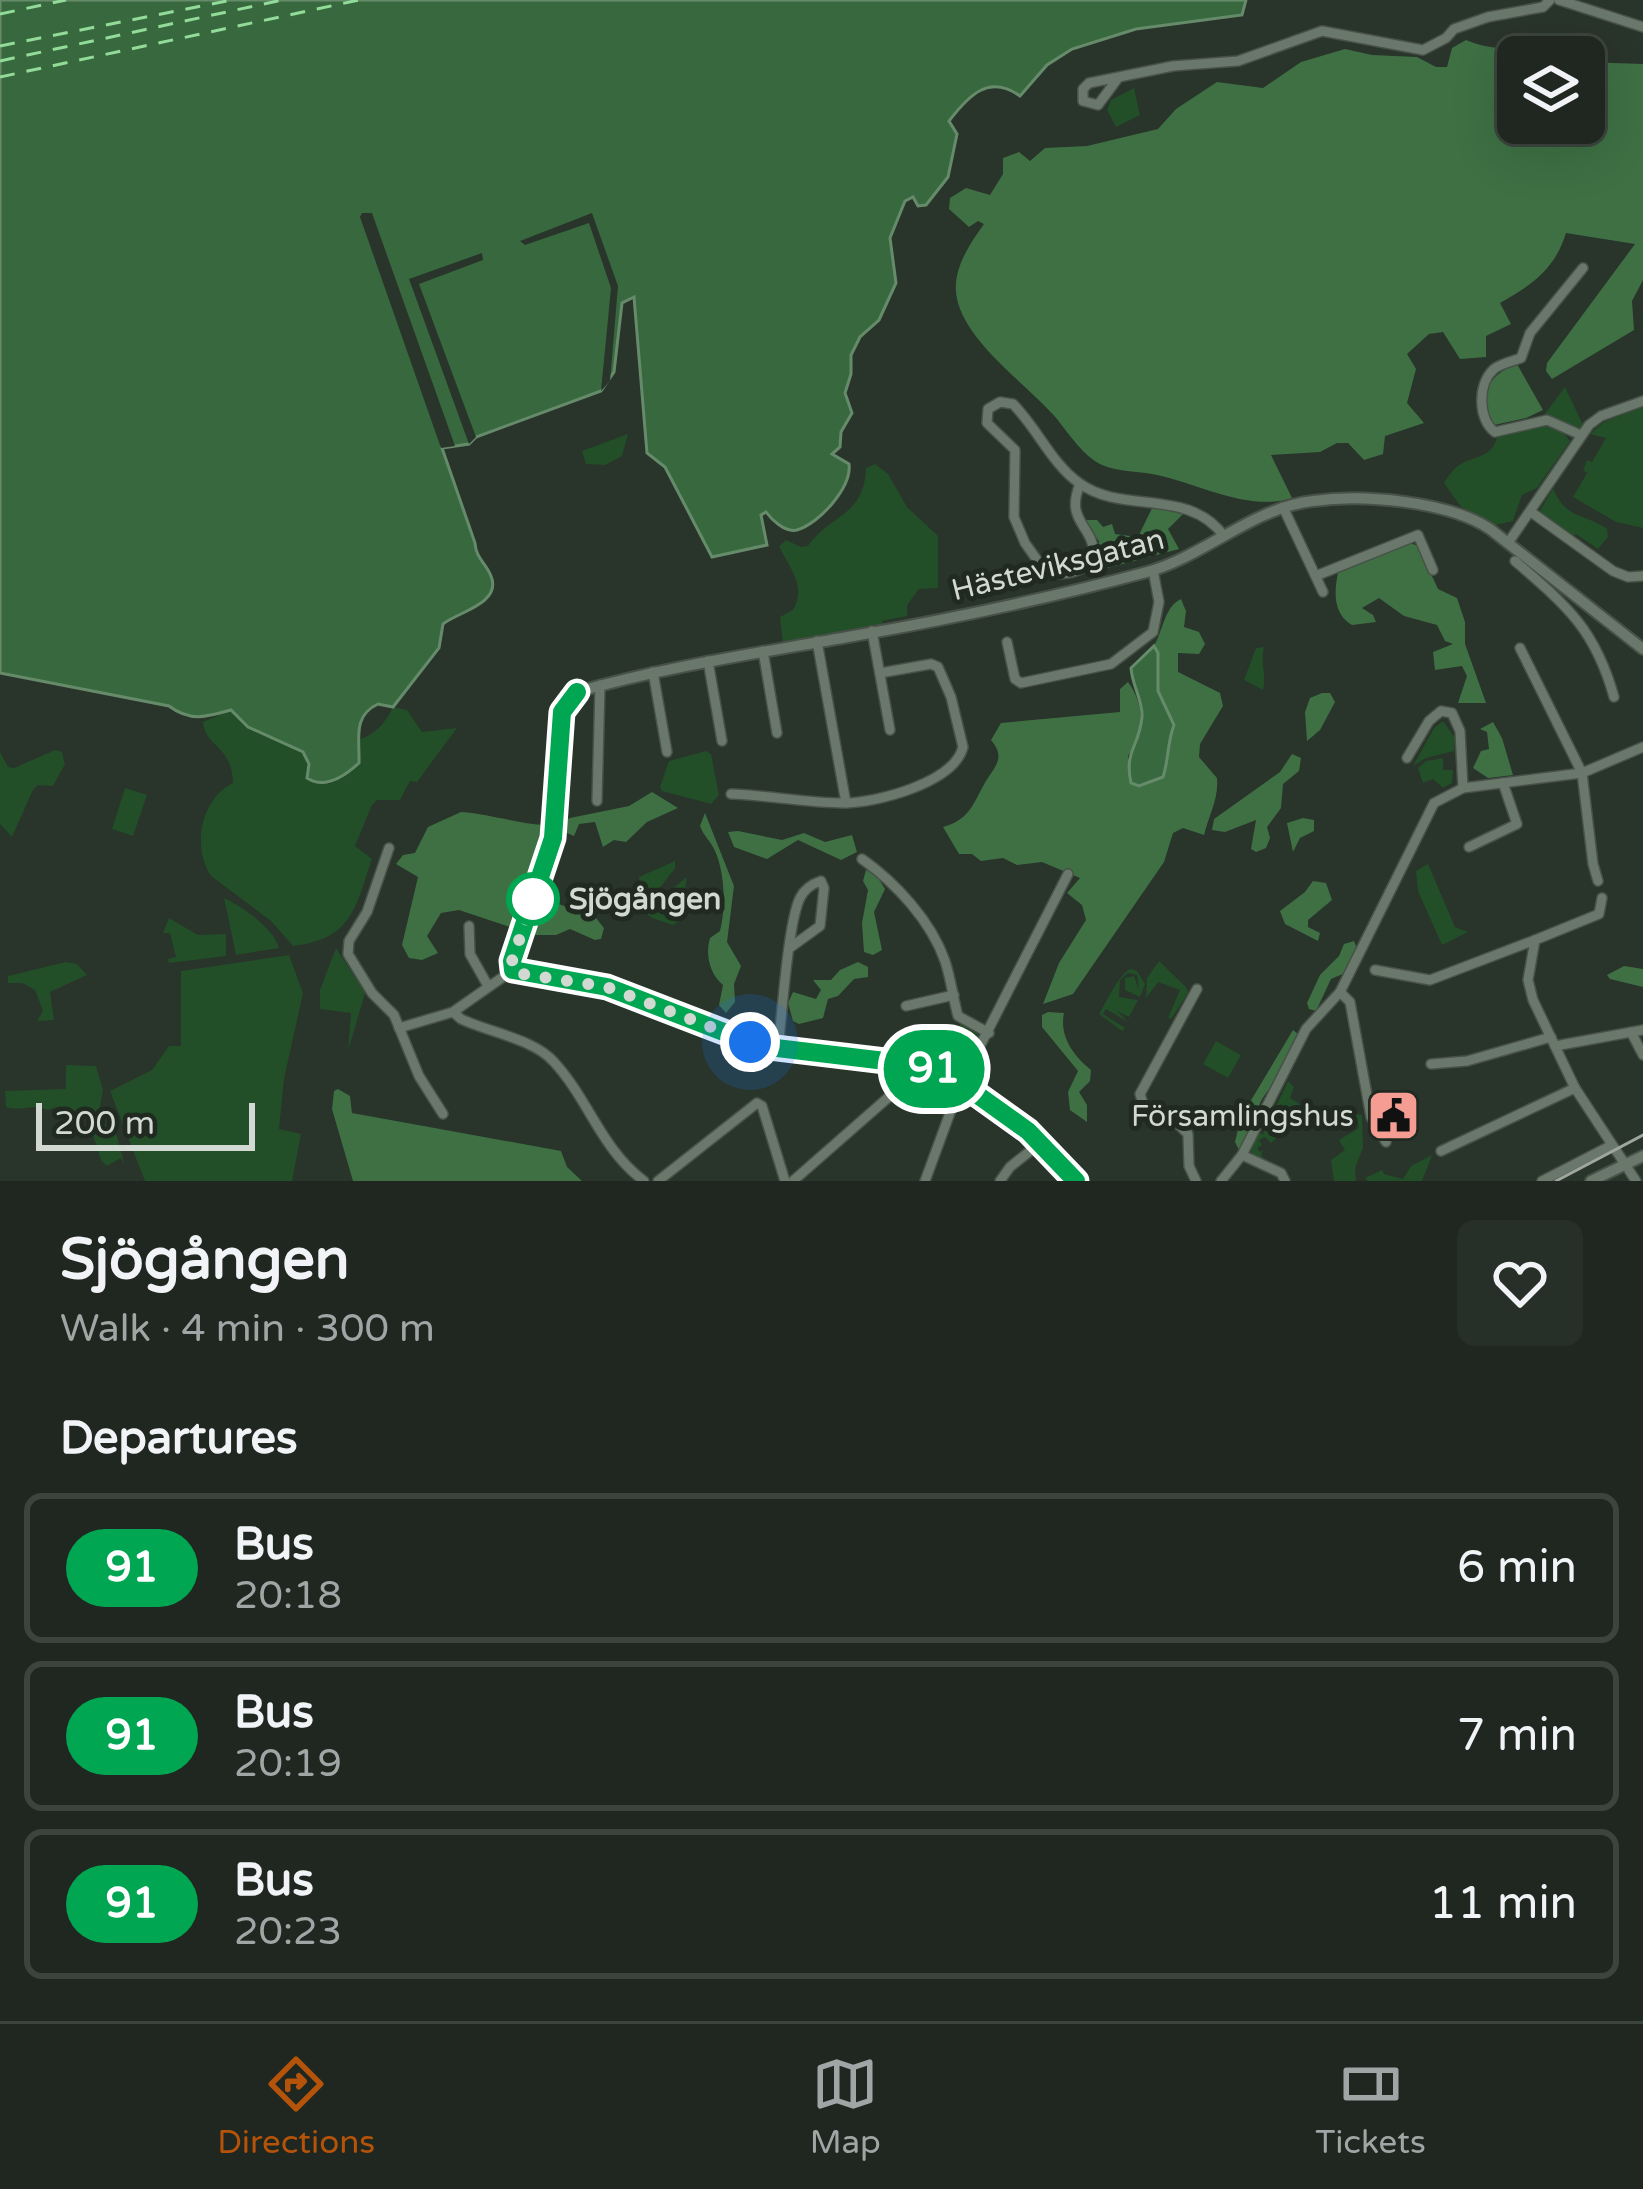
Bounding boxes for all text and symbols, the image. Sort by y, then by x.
map controls [1497,36,1605,144]
button: layers [1497,36,1605,144]
street label: Hästeviksgatan [948,521,1168,609]
marker: Sjögången [508,874,558,924]
place label: Sjögången [569,881,721,918]
your location [720,1012,780,1072]
line badge: 91 [880,1030,988,1108]
text: 91 [908,1043,960,1094]
public building icon: Församlingshus [1365,1088,1421,1144]
scale bar [36,1097,255,1150]
place label: Församlingshus [1131,1098,1354,1135]
text: 200 m [54,1104,155,1143]
button: heart [1457,1220,1583,1346]
text: Sjögången [60,1226,349,1294]
text: Walk · 4 min · 300 m [60,1305,435,1352]
text: Departures [60,1412,298,1466]
text: Bus [234,1518,314,1572]
text: 6 min [1457,1541,1577,1595]
text: 91 [106,1542,158,1593]
text: 20:18 [234,1572,342,1619]
text: Bus [234,1686,314,1740]
text: 7 min [1457,1709,1577,1763]
text: 91 [106,1710,158,1761]
text: 20:19 [234,1740,342,1787]
text: Bus [234,1854,314,1908]
text: 11 min [1429,1877,1577,1931]
text: 91 [106,1878,158,1929]
text: 20:23 [234,1908,342,1955]
tab: Directions [217,2051,375,2162]
tab: Map [810,2051,881,2162]
tab: Tickets [1315,2051,1426,2162]

